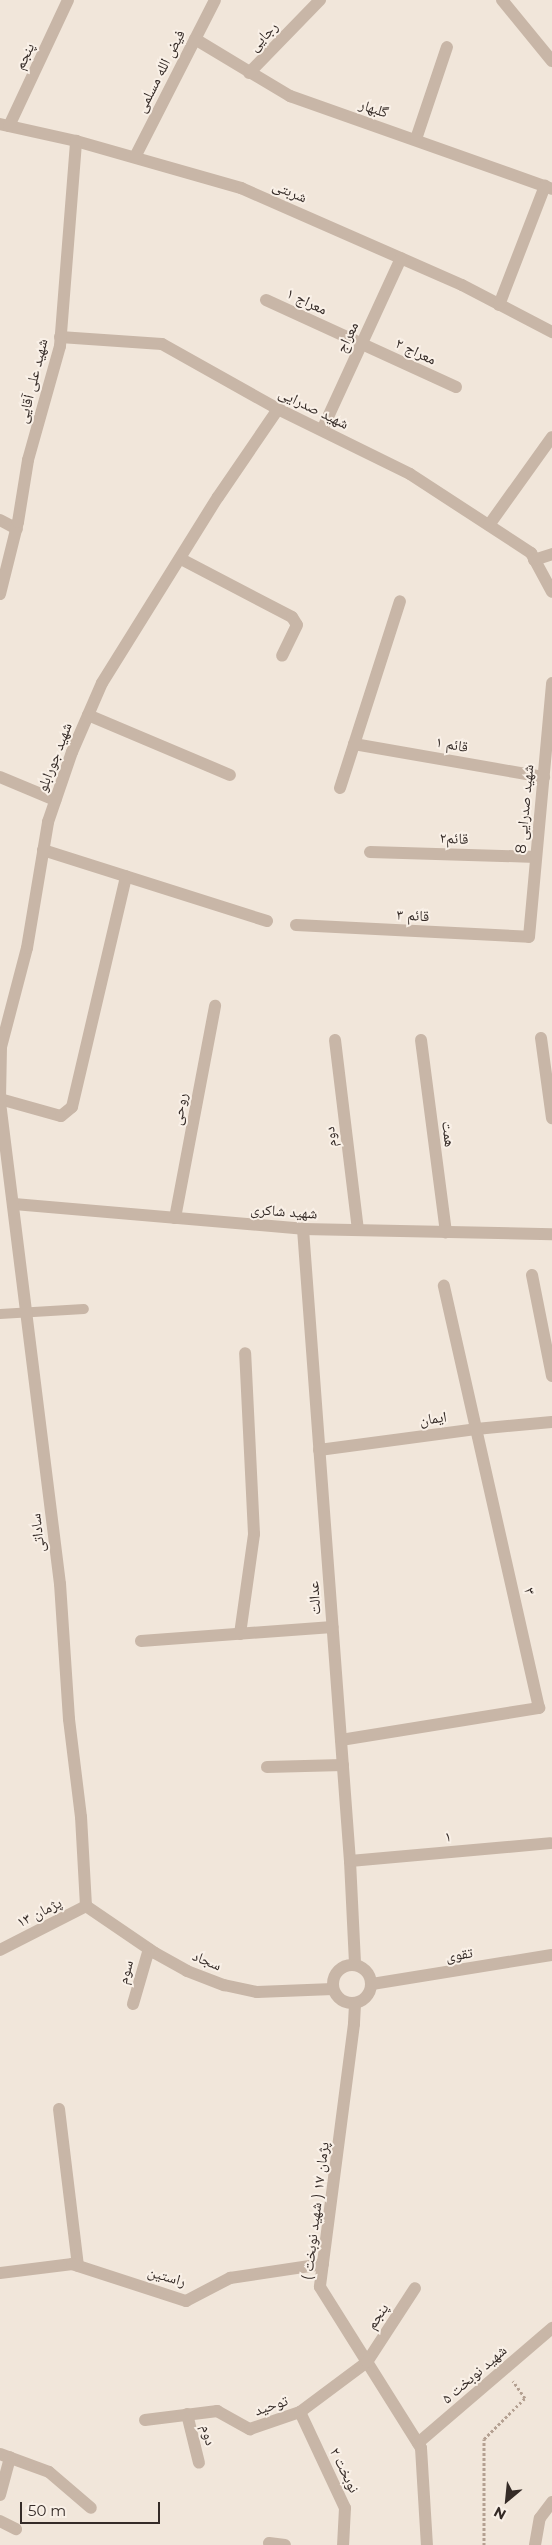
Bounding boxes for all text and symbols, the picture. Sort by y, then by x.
street label: رجایی [245,17,281,55]
street label: فیض الله مسلمی [132,27,188,115]
street label: پنجم [10,40,38,72]
street label: گلبهار [357,95,391,121]
street label: شربتی [270,176,310,206]
street label: معراج ۱ [284,284,330,318]
street label: معراج [332,319,362,355]
street label: معراج ۲ [393,334,439,368]
street label: شهید علی آقایی [13,337,51,425]
street label: شهید صدرایی [276,383,352,433]
street label: شهید جورابلو [33,720,75,794]
street label: قائم ۱ [434,732,470,756]
street label: شهید صدرایی 8 [511,764,537,854]
street label: قائم۲ [439,829,469,847]
street label: قائم ۳ [396,905,430,925]
street label: روحی [167,1091,191,1127]
street label: همت [438,1120,460,1148]
street label: دوم [320,1126,340,1148]
street label: شهید شاکری [250,1200,318,1222]
street label: ایمان [418,1407,448,1429]
street label: ساداتی [26,1513,48,1553]
street label: عدالت [304,1581,324,1615]
street label: ۳ [520,1586,540,1596]
street label: ۱ [444,1827,452,1845]
street label: پژمان ۱۳ [14,1893,64,1931]
street label: تقوی [444,1943,474,1965]
street label: سجاد [190,1946,224,1974]
street label: سوم [113,1958,137,1986]
street label: پژمان ۱۷ ( شهید نوبخت ) [298,2141,332,2281]
street label: راستین [146,2262,188,2290]
street label: پنجم [362,2300,392,2332]
street label: شهید نوبخت ۵ [438,2341,510,2407]
street label: توحید [252,2391,290,2419]
street label: دوم [198,2423,220,2447]
street label: نوبخت ۲ [326,2444,364,2496]
north arrow [482,2475,532,2525]
scale bar [22,2492,162,2524]
text: 50 m [28,2501,66,2520]
text: N [491,2503,509,2524]

